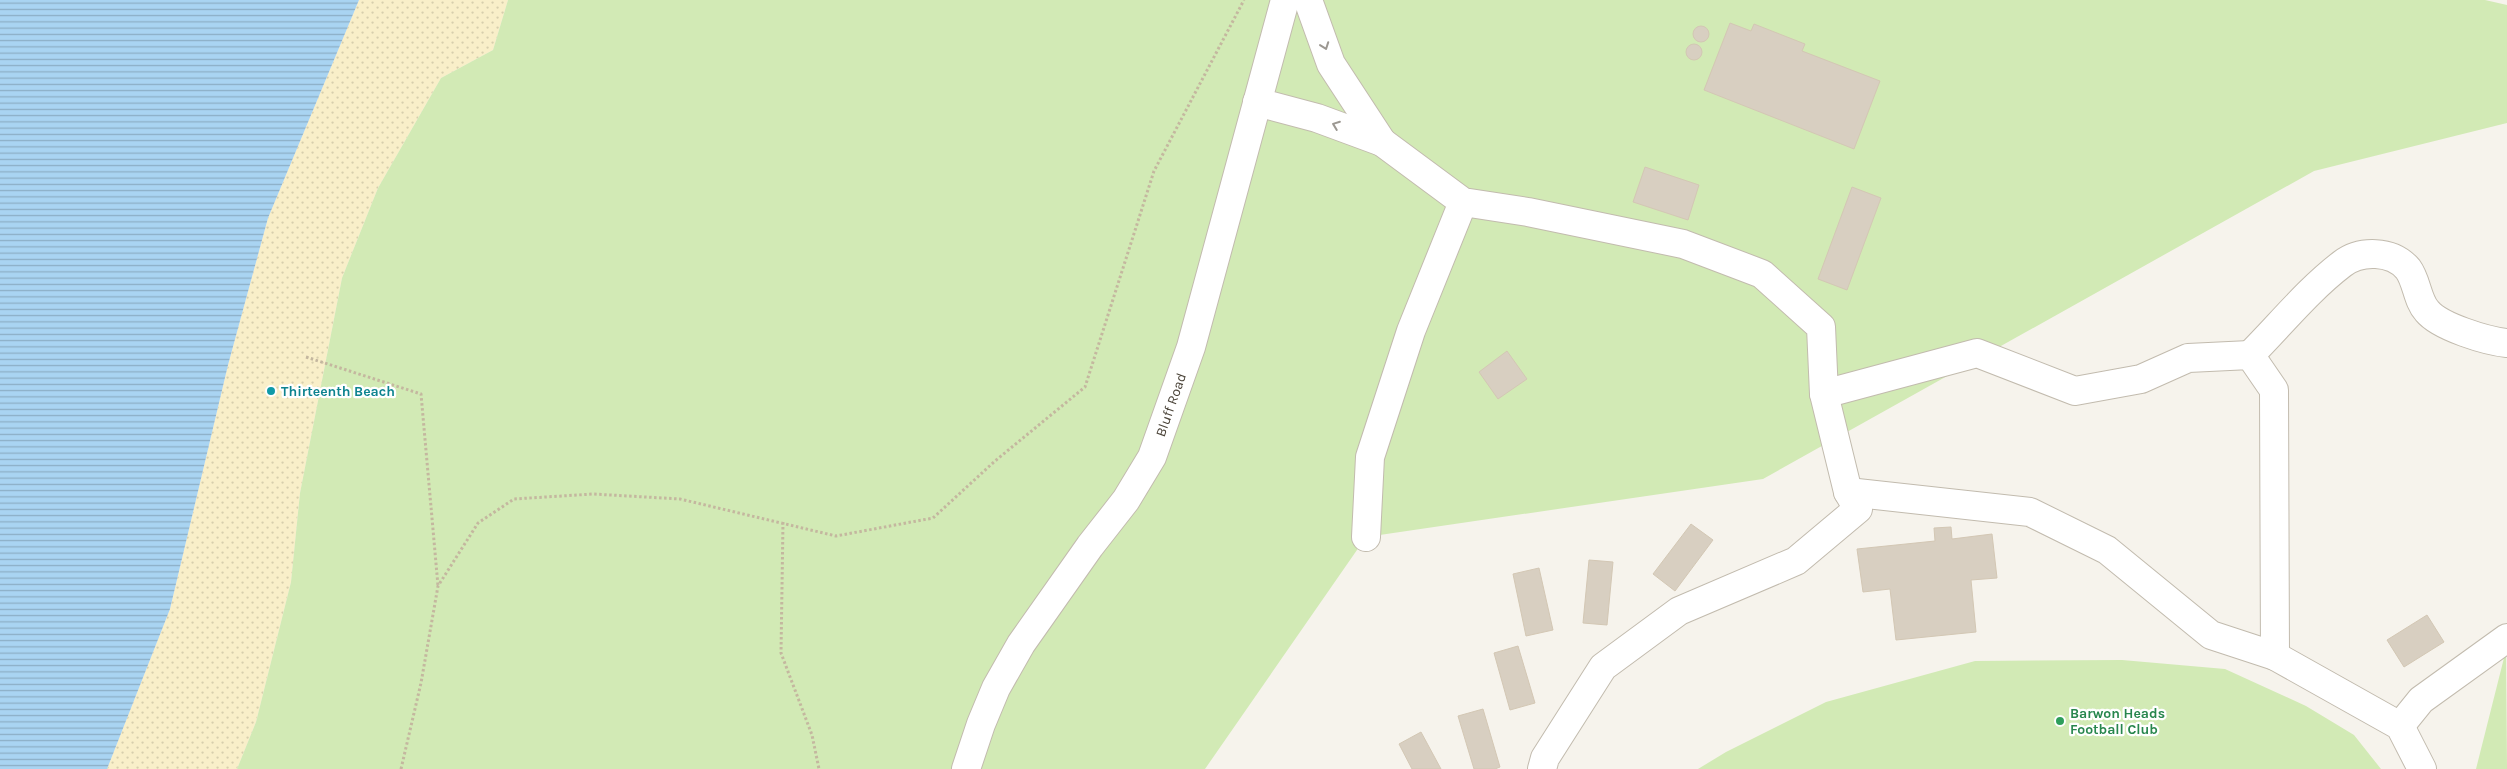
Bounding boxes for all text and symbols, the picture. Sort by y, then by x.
one-way arrow [1319,41,1329,50]
one-way arrow [1332,121,1341,131]
street label: Bluff Road [1152,371,1190,439]
place label: Thirteenth Beach [281,383,395,400]
marker: Thirteenth Beach [265,385,277,397]
place label: Barwon Heads Football Club [2070,705,2165,738]
marker: Barwon Heads Football Club [2054,715,2066,727]

